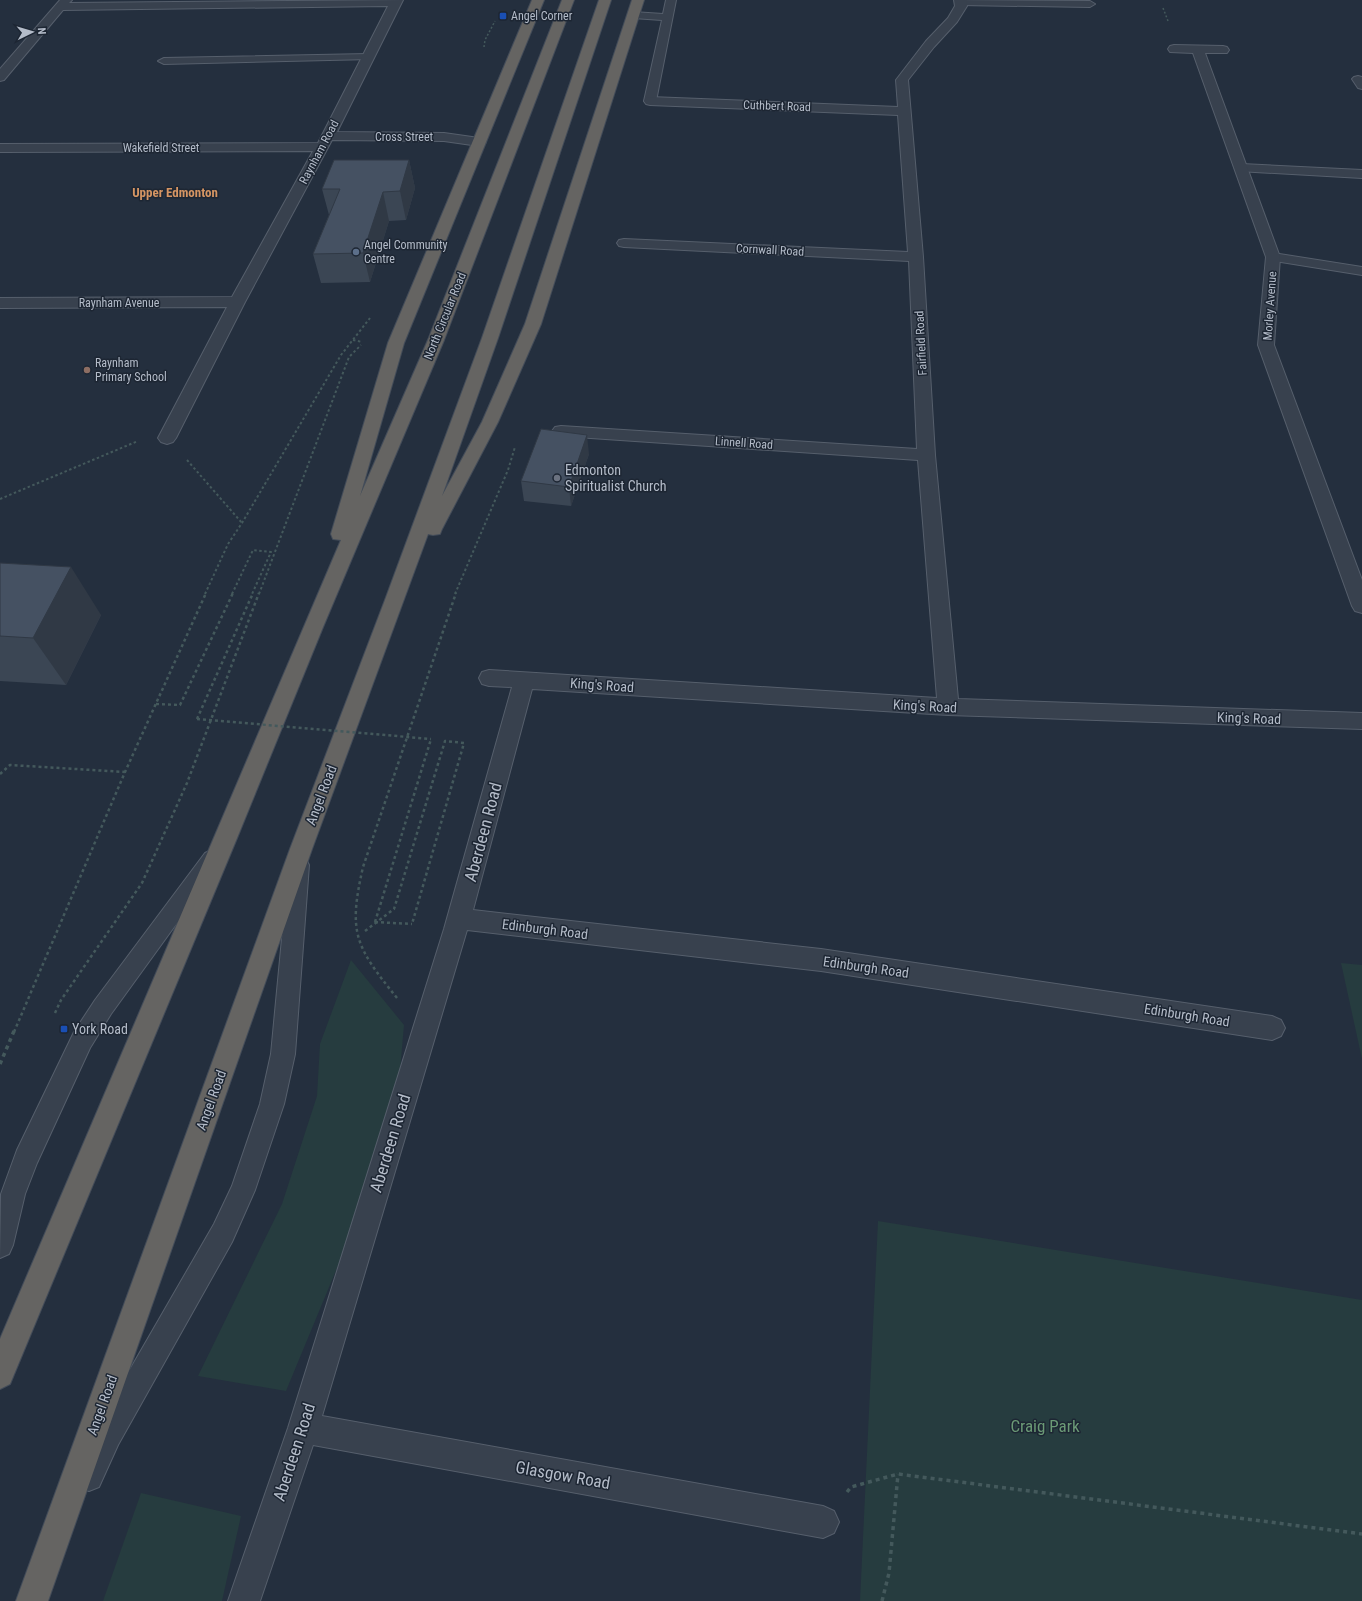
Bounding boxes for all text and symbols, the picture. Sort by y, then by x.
place label: Angel Corner [511,9,573,23]
marker: Angel Corner [498,11,508,21]
north arrow [12,12,52,52]
text: N [35,27,48,35]
street label: Cuthbert Road [743,98,811,114]
street label: Raynham Road [296,118,342,186]
street label: Cross Street [375,130,434,144]
street label: Wakefield Street [123,141,200,155]
district label: Upper Edmonton [132,185,218,200]
place label: Angel Community Centre [364,238,448,266]
street label: Cornwall Road [736,241,804,259]
marker: Angel Community Centre [351,247,361,257]
street label: North Circular Road [421,270,469,362]
street label: Morley Avenue [1261,271,1279,341]
street label: Raynham Avenue [79,296,160,310]
street label: Fairfield Road [912,310,930,376]
place label: Raynham Primary School [95,356,167,384]
marker: Raynham Primary School [82,365,92,375]
street label: Linnell Road [715,434,773,452]
place label: Edmonton Spiritualist Church [565,462,666,494]
marker: Edmonton Spiritualist Church [552,473,562,483]
street label: King's Road [569,675,635,695]
street label: King's Road [893,696,957,716]
street label: King's Road [1217,709,1281,727]
street label: Angel Road [302,763,340,827]
street label: Aberdeen Road [460,780,506,884]
street label: Edinburgh Road [501,916,589,942]
street label: Edinburgh Road [822,953,910,981]
street label: Edinburgh Road [1143,1000,1231,1030]
place label: York Road [72,1021,128,1037]
marker: York Road [59,1024,69,1034]
street label: Angel Road [193,1068,229,1132]
street label: Aberdeen Road [366,1091,414,1195]
street label: Angel Road [84,1373,120,1437]
street label: Aberdeen Road [269,1400,319,1504]
park label: Craig Park [1010,1416,1080,1436]
street label: Glasgow Road [514,1457,612,1493]

